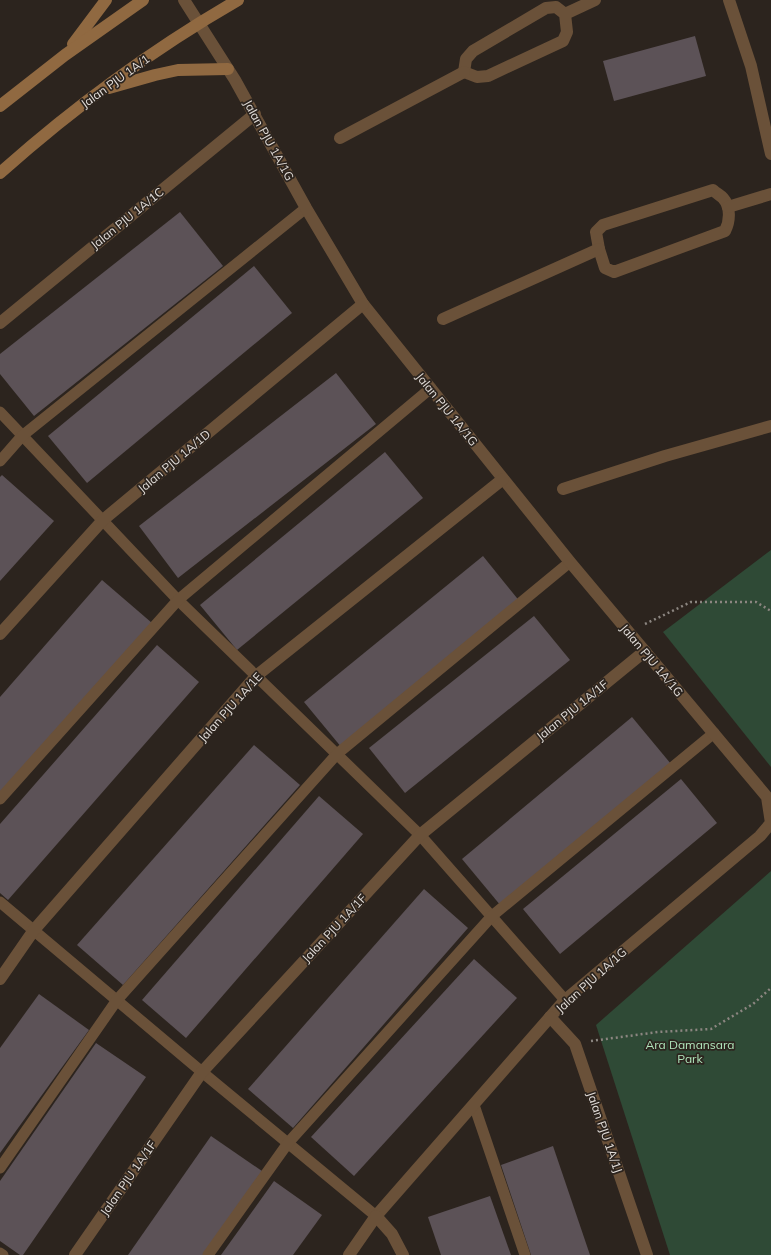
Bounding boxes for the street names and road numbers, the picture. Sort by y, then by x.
street label: Jalan PJU 1A/1 [78,51,152,111]
street label: Jalan PJU 1A/1G [241,97,297,183]
street label: Jalan PJU 1A/1C [88,184,166,252]
street label: Jalan PJU 1A/1G [413,369,481,449]
street label: Jalan PJU 1A/1D [135,426,213,496]
street label: Jalan PJU 1A/1G [617,621,687,699]
street label: Jalan PJU 1A/1E [195,669,265,745]
street label: Jalan PJU 1A/1F [533,676,611,744]
street label: Jalan PJU 1A/1F [298,891,370,965]
street label: Jalan PJU 1A/1G [553,944,629,1016]
street label: Jalan PJU 1A/1J [584,1089,626,1175]
street label: Jalan PJU 1A/1F [97,1137,160,1218]

